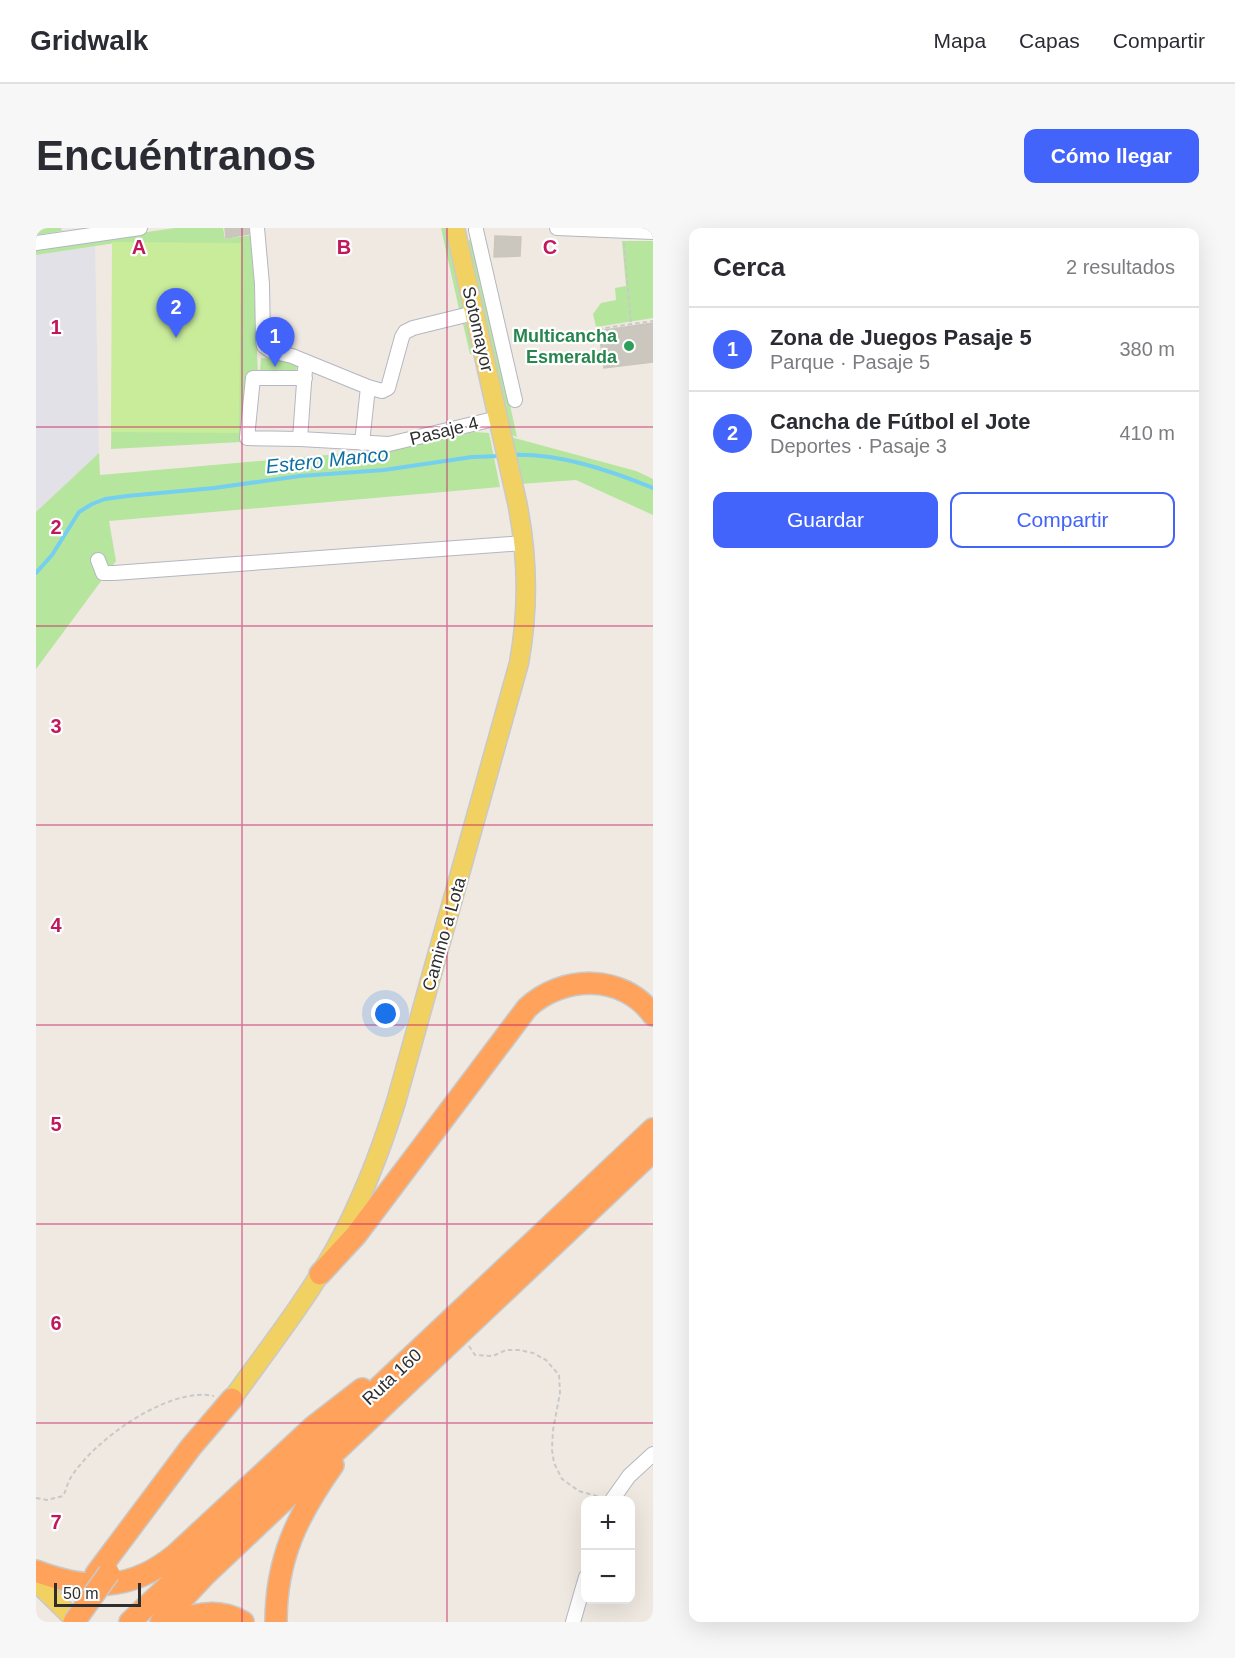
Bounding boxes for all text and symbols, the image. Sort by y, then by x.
text: Gridwalk [30,25,148,56]
text: Mapa [934,29,986,52]
text: Capas [1019,29,1080,52]
text: Compartir [1113,29,1205,52]
button: Cómo llegar [1024,129,1199,183]
text: Encuéntranos [36,132,316,179]
text: A [132,236,146,258]
text: B [337,236,351,258]
text: C [543,236,557,258]
text: Cerca [713,252,785,282]
text: 2 resultados [1066,256,1175,278]
street label: Sotomayor [458,284,498,374]
pin: 2 [156,288,196,338]
text: 1 [50,316,62,338]
pin: 1 [256,318,294,367]
text: Zona de Juegos Pasaje 5 [770,325,1032,350]
place label: Multicancha Esmeralda [513,326,618,367]
text: 1 [727,338,738,360]
text: 380 m [1119,338,1175,360]
marker: Multicancha Esmeralda [622,339,636,353]
text: Parque · Pasaje 5 [770,351,930,373]
text: Cancha de Fútbol el Jote [770,409,1030,434]
street label: Pasaje 4 [408,413,480,449]
text: 2 [727,422,738,444]
text: 410 m [1119,422,1175,444]
text: Deportes · Pasaje 3 [770,435,947,457]
water label: Estero Manco [264,443,390,477]
button: Guardar [713,492,938,548]
button: Compartir [950,492,1175,548]
text: 2 [50,516,62,538]
text: 3 [50,715,62,737]
street label: Camino a Lota [418,874,470,993]
text: 4 [50,914,62,936]
your location [371,999,400,1028]
text: 5 [50,1113,62,1135]
text: 6 [50,1312,62,1334]
street label: Ruta 160 [358,1345,426,1409]
map controls [581,1496,635,1604]
button: + [581,1496,635,1550]
text: 7 [50,1511,62,1533]
button: − [581,1550,635,1604]
scale bar [54,1580,141,1608]
text: 50 m [63,1585,99,1602]

